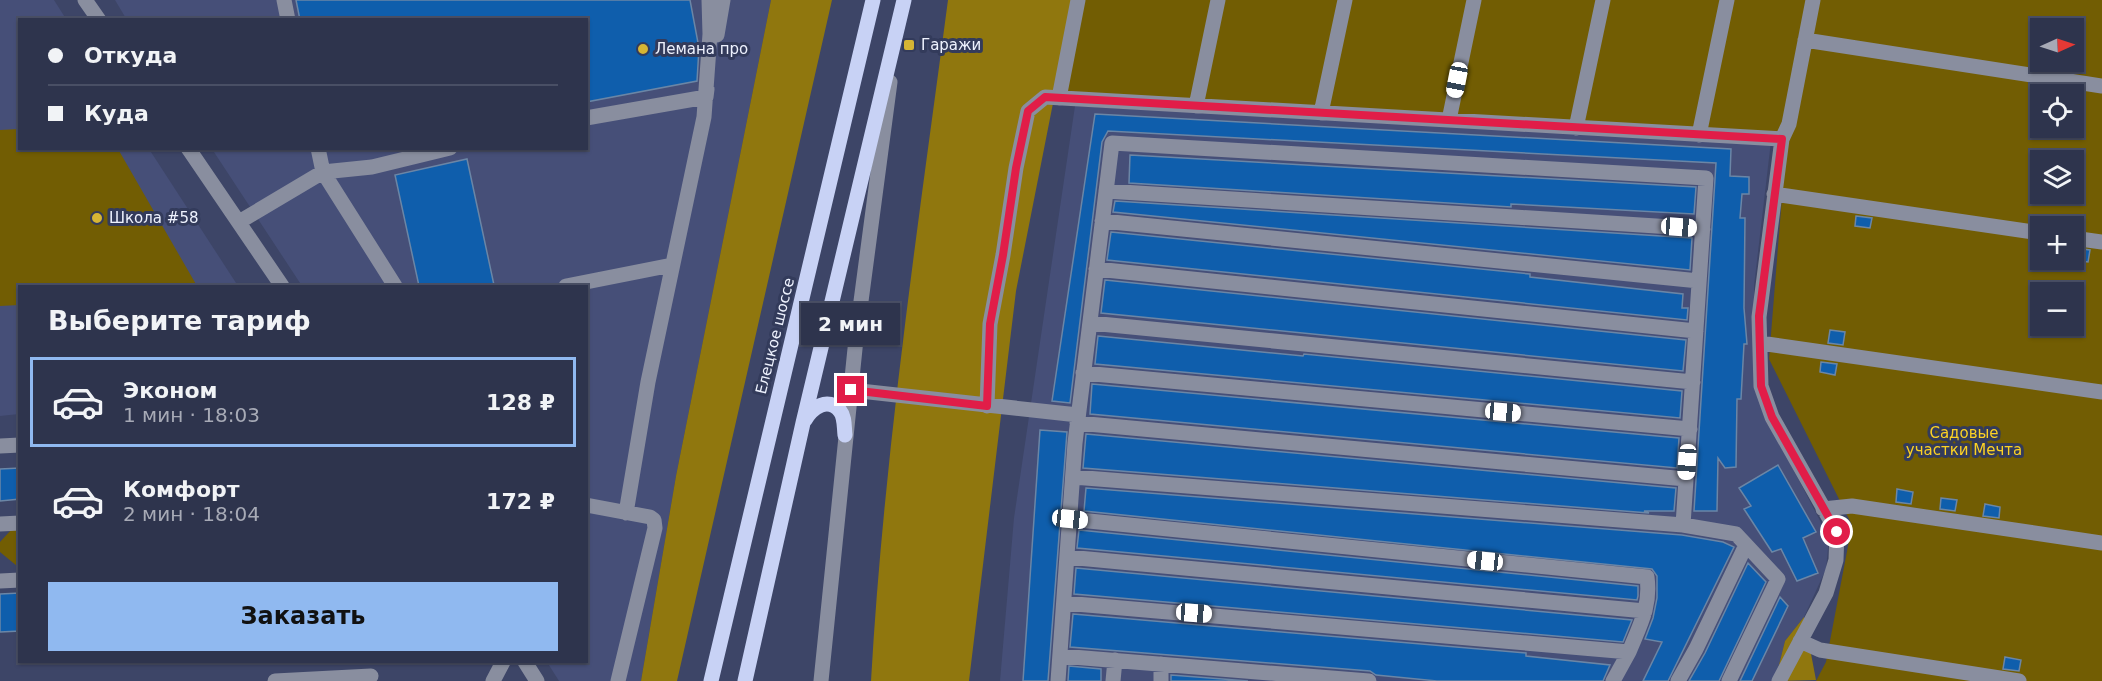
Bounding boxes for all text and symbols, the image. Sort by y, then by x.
north arrow [2030,18,2084,72]
map controls [2030,18,2084,336]
place label: Гаражи [921,36,981,54]
marker: Гаражи [902,38,916,52]
place label: Лемана про [655,40,748,58]
marker: Лемана про [636,42,650,56]
text: Откуда [84,43,177,68]
car [1445,61,1469,99]
button: locate [2030,84,2084,138]
text: Куда [84,101,149,126]
button: layers [2030,150,2084,204]
place label: Школа #58 [109,209,198,227]
marker: Школа #58 [90,211,104,225]
button: + [2030,216,2084,270]
car [1660,217,1698,237]
street label: Елецкое шоссе [752,276,798,396]
button: − [2030,282,2084,336]
callout: 2 мин [802,303,900,345]
text: Выберите тариф [48,305,311,336]
text: 2 мин [818,312,883,336]
icon: car [51,375,105,429]
route end [837,376,864,403]
text: Эконом [123,378,218,403]
text: 128 ₽ [486,390,555,415]
car [1484,401,1522,423]
text: 1 мин · 18:03 [123,403,260,427]
park label: Садовые участки Мечта [1906,424,2022,459]
car [1677,443,1697,481]
icon: car [51,474,105,528]
text: Комфорт [123,477,240,502]
text: 172 ₽ [486,489,555,514]
text: 2 мин · 18:04 [123,502,260,526]
car [1051,508,1089,530]
route start [1823,518,1850,545]
car [1466,550,1504,572]
button: Заказать [48,582,558,651]
car [1175,603,1213,623]

